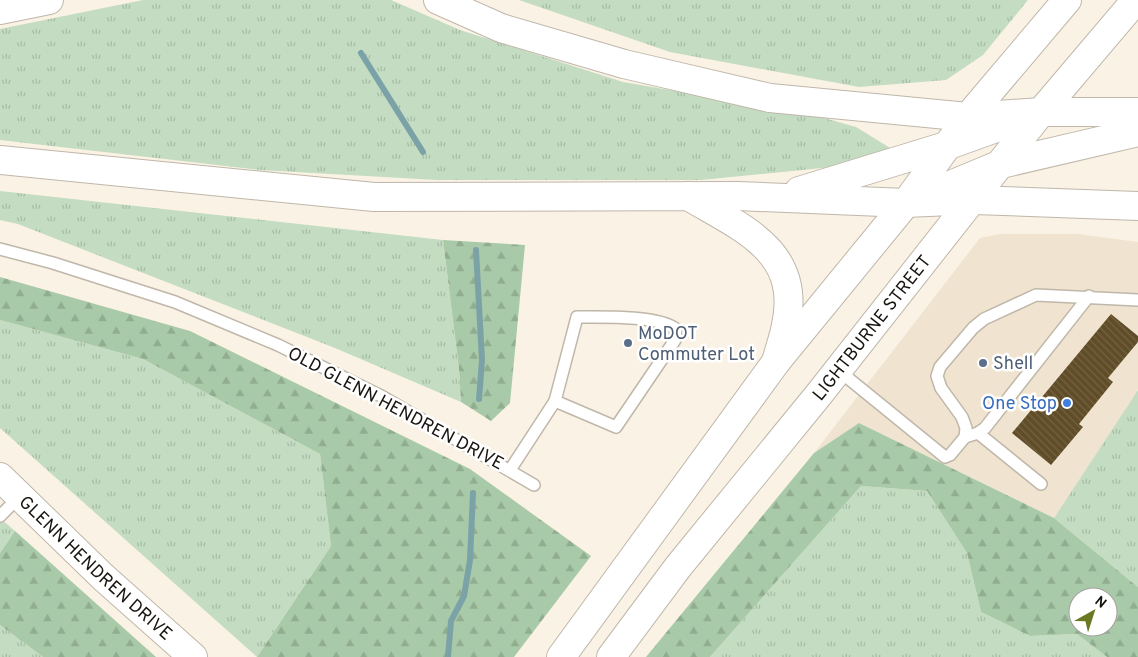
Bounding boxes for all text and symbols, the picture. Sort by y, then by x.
street label: LIGHTBURNE STREET [808,251,937,406]
place label: MoDOT Commuter Lot [638,323,755,367]
marker: MoDOT Commuter Lot [622,337,634,349]
street label: OLD GLENN HENDREN DRIVE [283,343,507,476]
place label: Shell [993,353,1033,376]
marker: Shell [977,357,989,369]
place label: One Stop [982,393,1057,416]
marker: One Stop [1061,397,1073,409]
street label: GLENN HENDREN DRIVE [13,491,176,646]
north arrow [1068,587,1118,637]
text: N [1091,593,1109,613]

